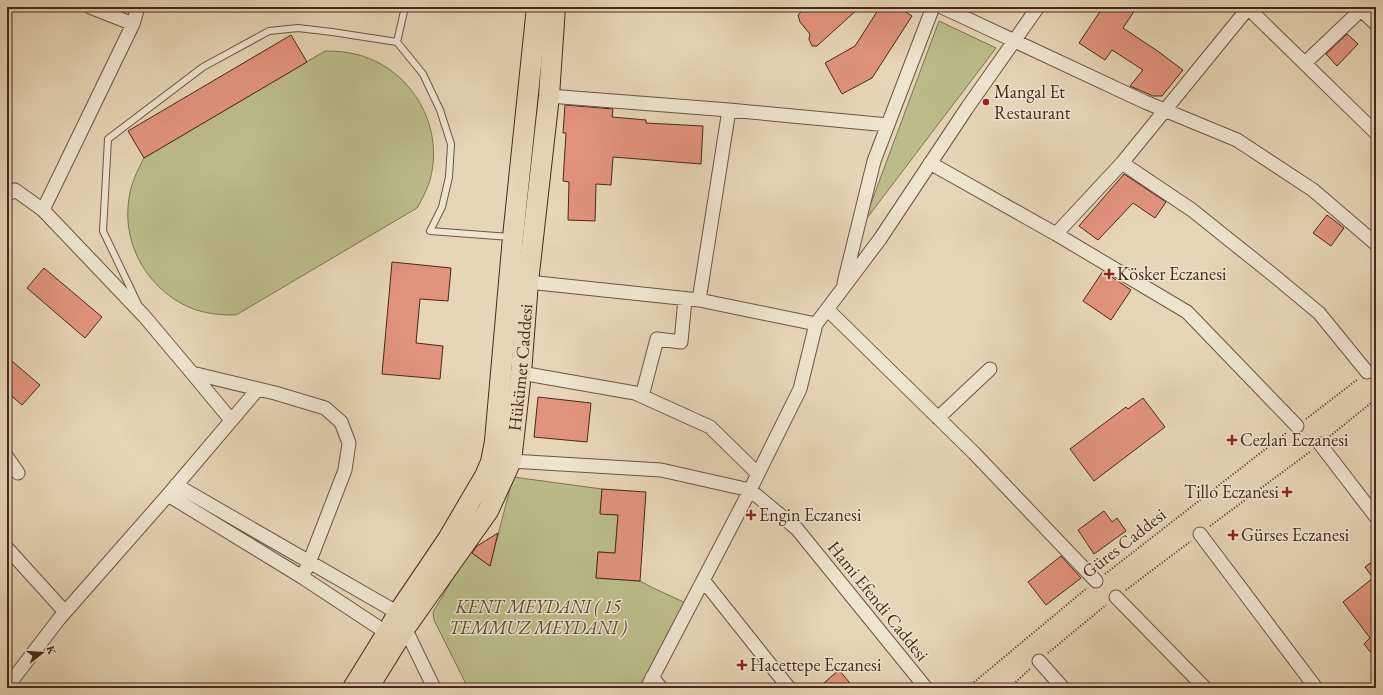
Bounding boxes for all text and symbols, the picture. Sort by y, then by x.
place label: Mangal Et Restaurant [994,80,1071,124]
marker: Mangal Et Restaurant [981,97,991,107]
place label: Kösker Eczanesi [1117,262,1227,285]
marker: Kösker Eczanesi [1104,269,1114,279]
street label: Hükümet Caddesi [502,302,537,432]
place label: Cezlan Eczanesi [1240,428,1349,451]
marker: Cezlan Eczanesi [1227,435,1237,445]
place label: Tillo Eczanesi [1184,480,1280,503]
marker: Tillo Eczanesi [1282,487,1292,497]
street label: Güres Caddesi [1077,502,1171,583]
place label: Engin Eczanesi [759,503,862,526]
marker: Engin Eczanesi [746,510,756,520]
place label: Gürses Eczanesi [1241,523,1350,546]
marker: Gürses Eczanesi [1228,530,1238,540]
street label: Hami Efendi Caddesi [823,536,934,666]
park label: KENT MEYDANI ( 15 TEMMUZ MEYDANI ) [449,595,627,639]
north arrow [22,633,62,673]
text: K [44,644,60,657]
place label: Hacettepe Eczanesi [750,653,882,676]
marker: Hacettepe Eczanesi [737,660,747,670]

